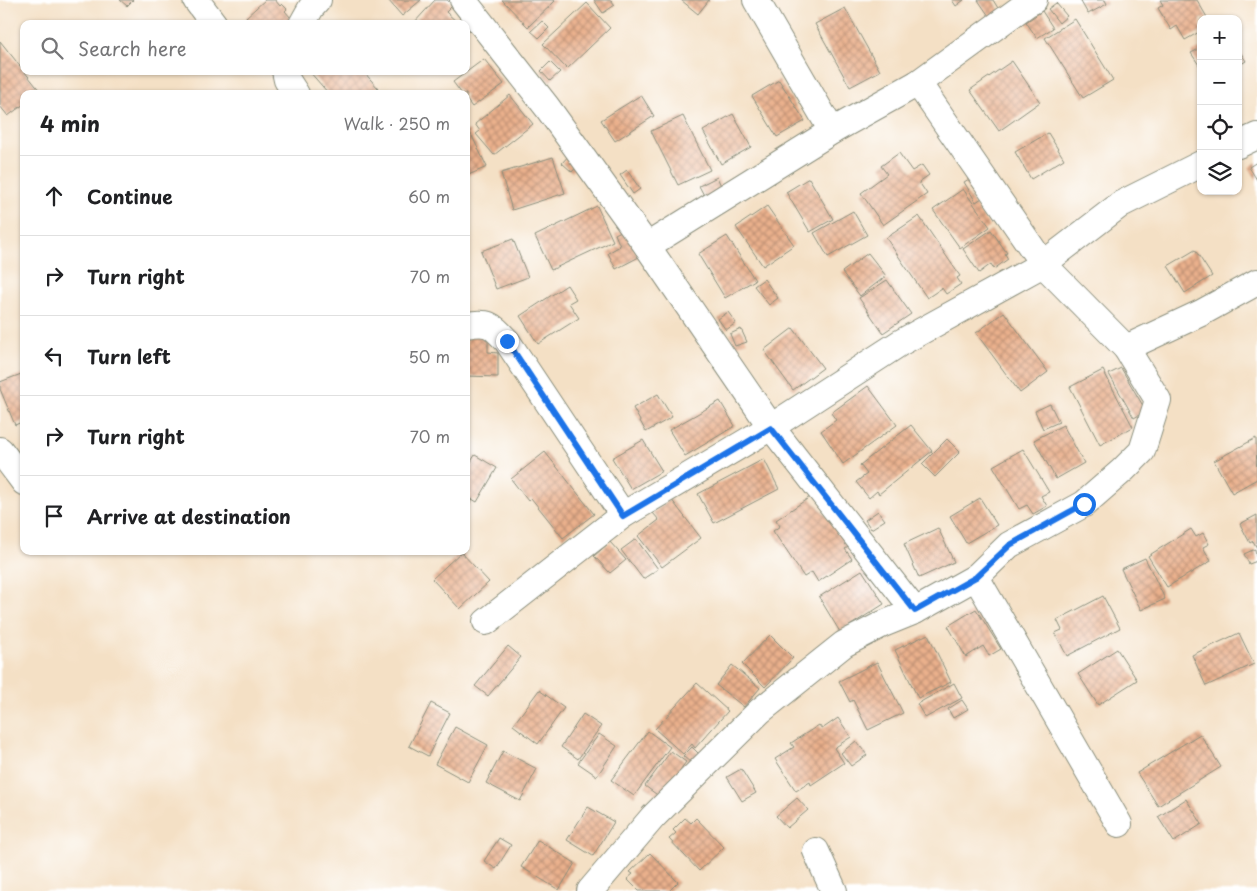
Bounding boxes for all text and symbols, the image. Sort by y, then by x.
map controls [1197,15,1242,195]
button: + [1197,15,1242,60]
search box [20,20,470,75]
icon: search [38,34,66,62]
text: Search here [78,34,187,62]
button: − [1197,60,1242,105]
button: locate [1197,105,1242,150]
text: 4 min [40,107,100,139]
text: Walk · 250 m [344,111,450,135]
button: layers [1197,150,1242,195]
icon: ahead [40,182,68,210]
text: Continue [87,182,173,210]
text: 60 m [408,184,450,208]
icon: right [40,262,68,290]
text: Turn right [87,262,185,290]
text: 70 m [410,264,450,288]
route end [496,330,519,353]
icon: left [40,342,68,370]
text: Turn left [87,342,171,370]
text: 50 m [409,344,450,368]
icon: right [40,422,68,450]
text: Turn right [87,422,185,450]
text: 70 m [410,424,450,448]
route start [1073,493,1096,516]
icon: arrive [40,502,68,530]
text: Arrive at destination [87,502,291,530]

